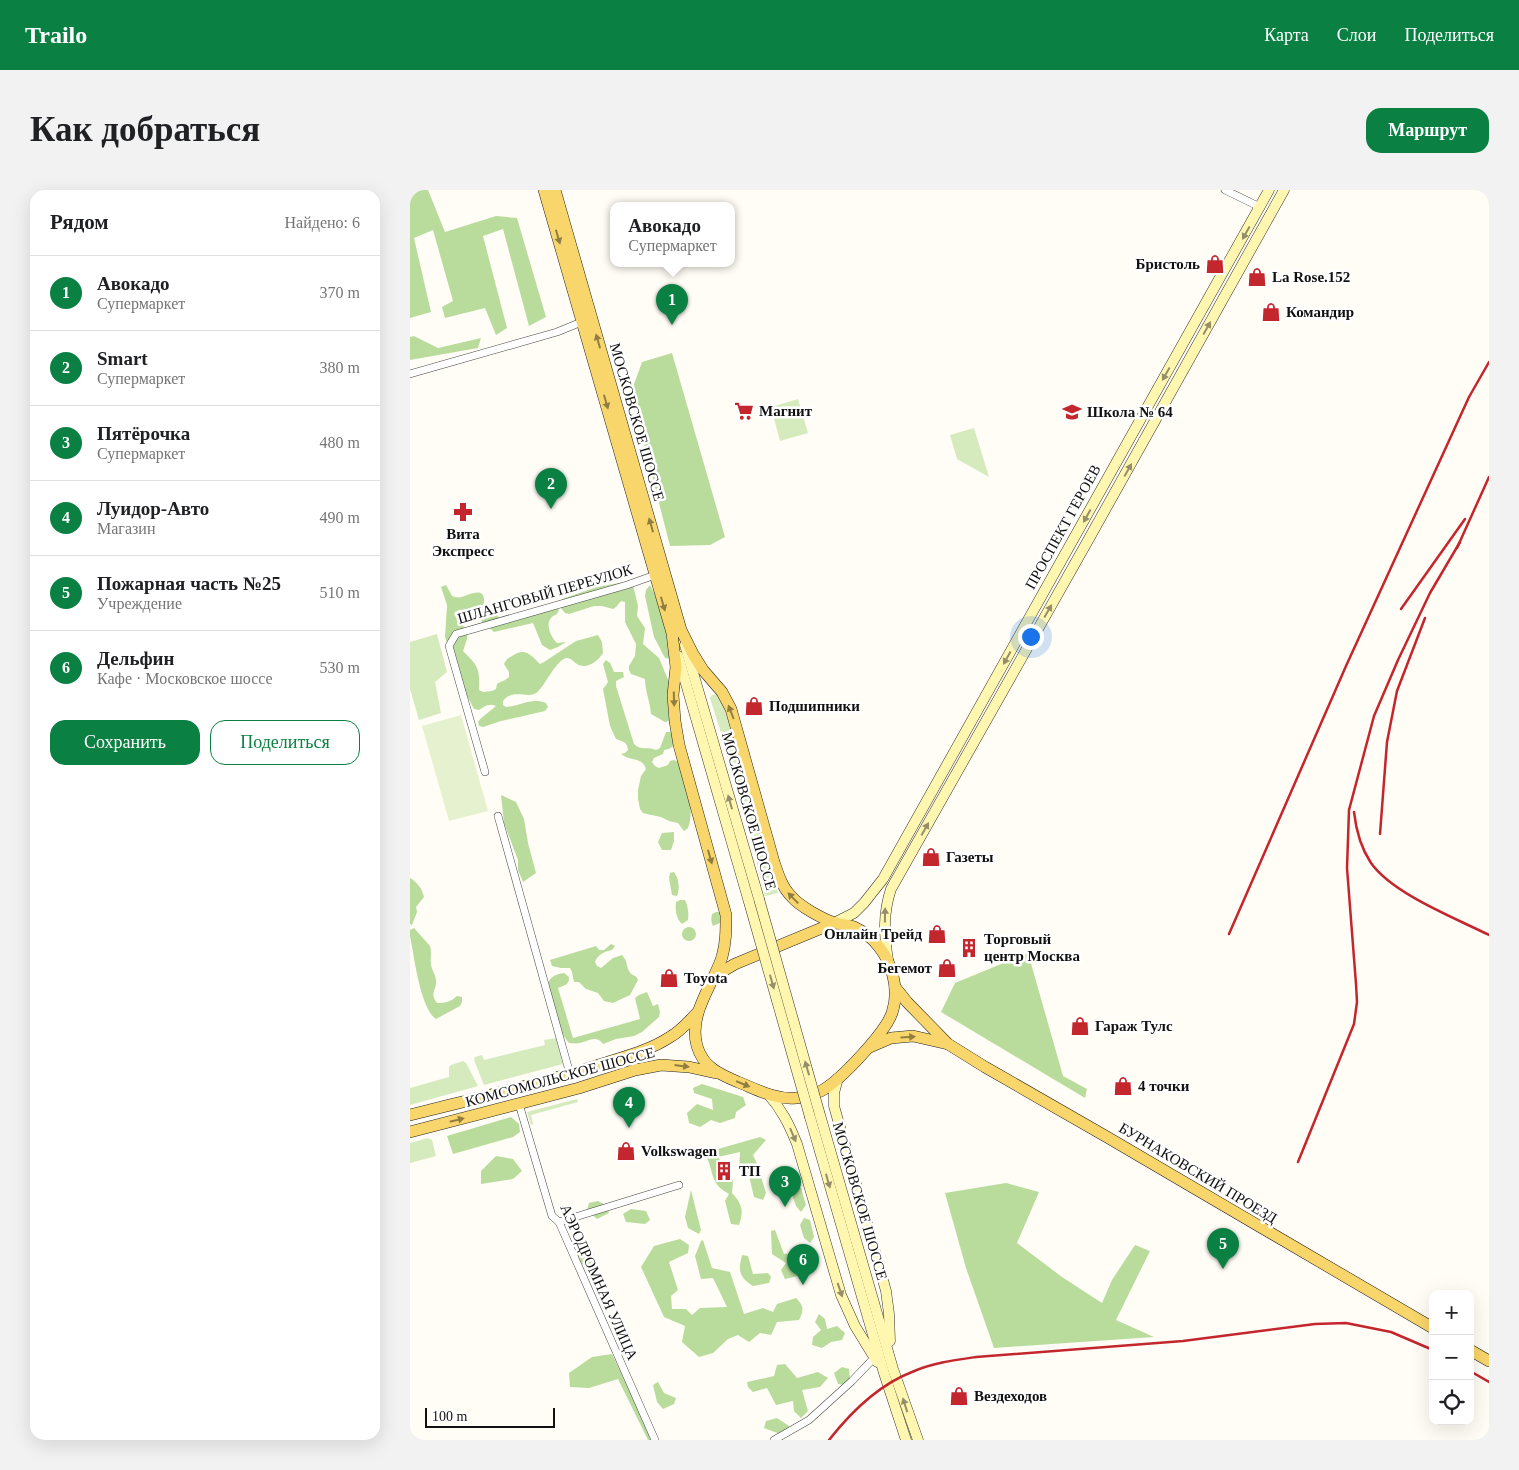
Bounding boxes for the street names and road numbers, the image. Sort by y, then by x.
street label: МОСКОВСКОЕ ШОССЕ [607,341,667,503]
street label: ПРОСПЕКТ ГЕРОЕВ [1022,462,1104,592]
street label: ШЛАНГОВЫЙ ПЕРЕУЛОК [456,561,635,627]
street label: МОСКОВСКОЕ ШОССЕ [719,730,779,892]
street label: КОМСОМОЛЬСКОЕ ШОССЕ [464,1044,656,1110]
street label: МОСКОВСКОЕ ШОССЕ [830,1120,890,1282]
street label: БУРНАКОВСКИЙ ПРОЕЗД [1116,1120,1280,1226]
street label: АЭРОДРОМНАЯ УЛИЦА [557,1202,641,1363]

